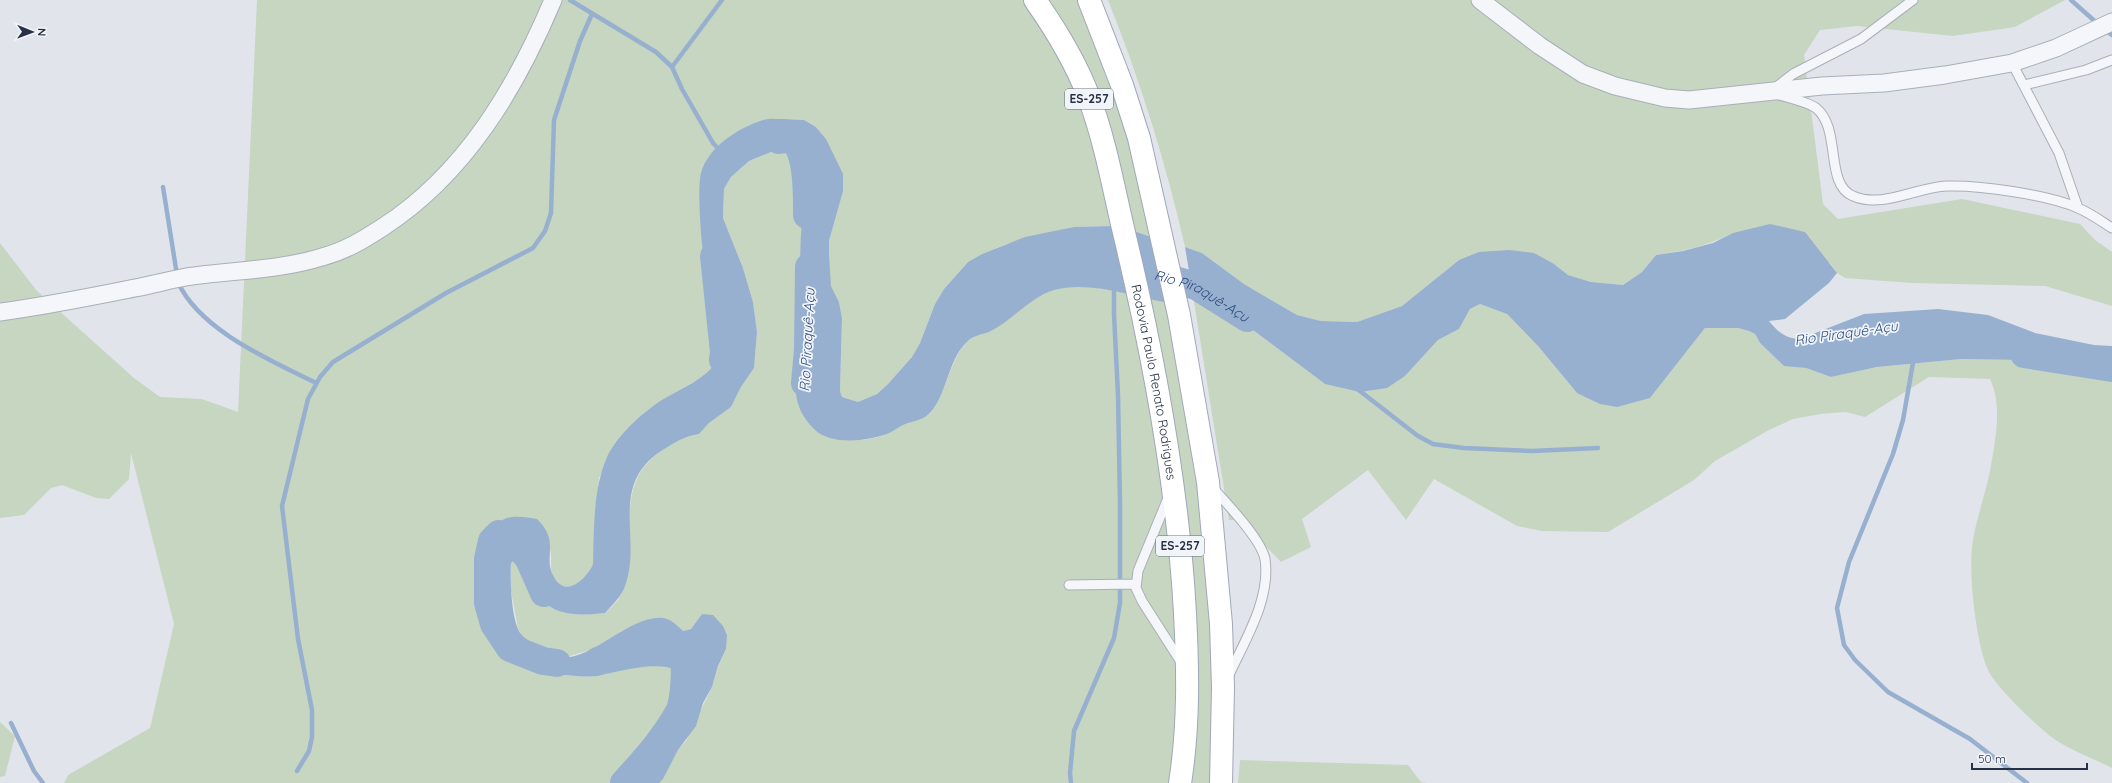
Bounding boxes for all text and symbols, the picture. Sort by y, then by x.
north arrow [12,12,52,52]
text: N [35,28,49,36]
road number: ES-257 [1065,89,1113,109]
water label: Rio Piraquê-Açu [1152,266,1253,327]
street label: Rodovia Paulo Renato Rodrigues [1128,283,1180,481]
water label: Rio Piraquê-Açu [795,287,819,392]
water label: Rio Piraquê-Açu [1793,317,1900,349]
road number: ES-257 [1156,536,1204,556]
scale bar [1972,745,2087,771]
text: 50 m [1978,751,2006,766]

